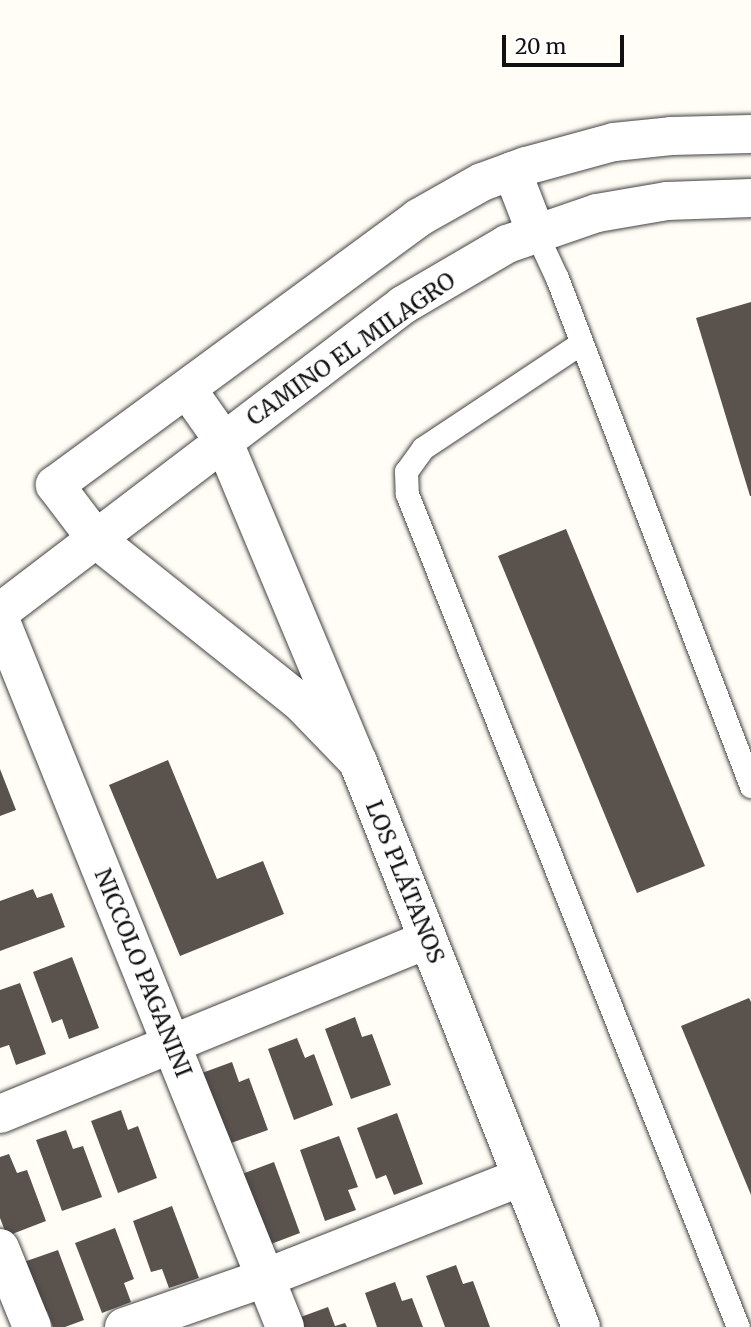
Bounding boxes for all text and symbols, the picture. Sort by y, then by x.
scale bar [506,21,628,65]
text: 20 m [515,33,566,60]
street label: CAMINO EL MILAGRO [241,266,461,432]
street label: LOS PLÁTANOS [360,797,450,967]
street label: NICCOLO PAGANINI [89,865,197,1081]

